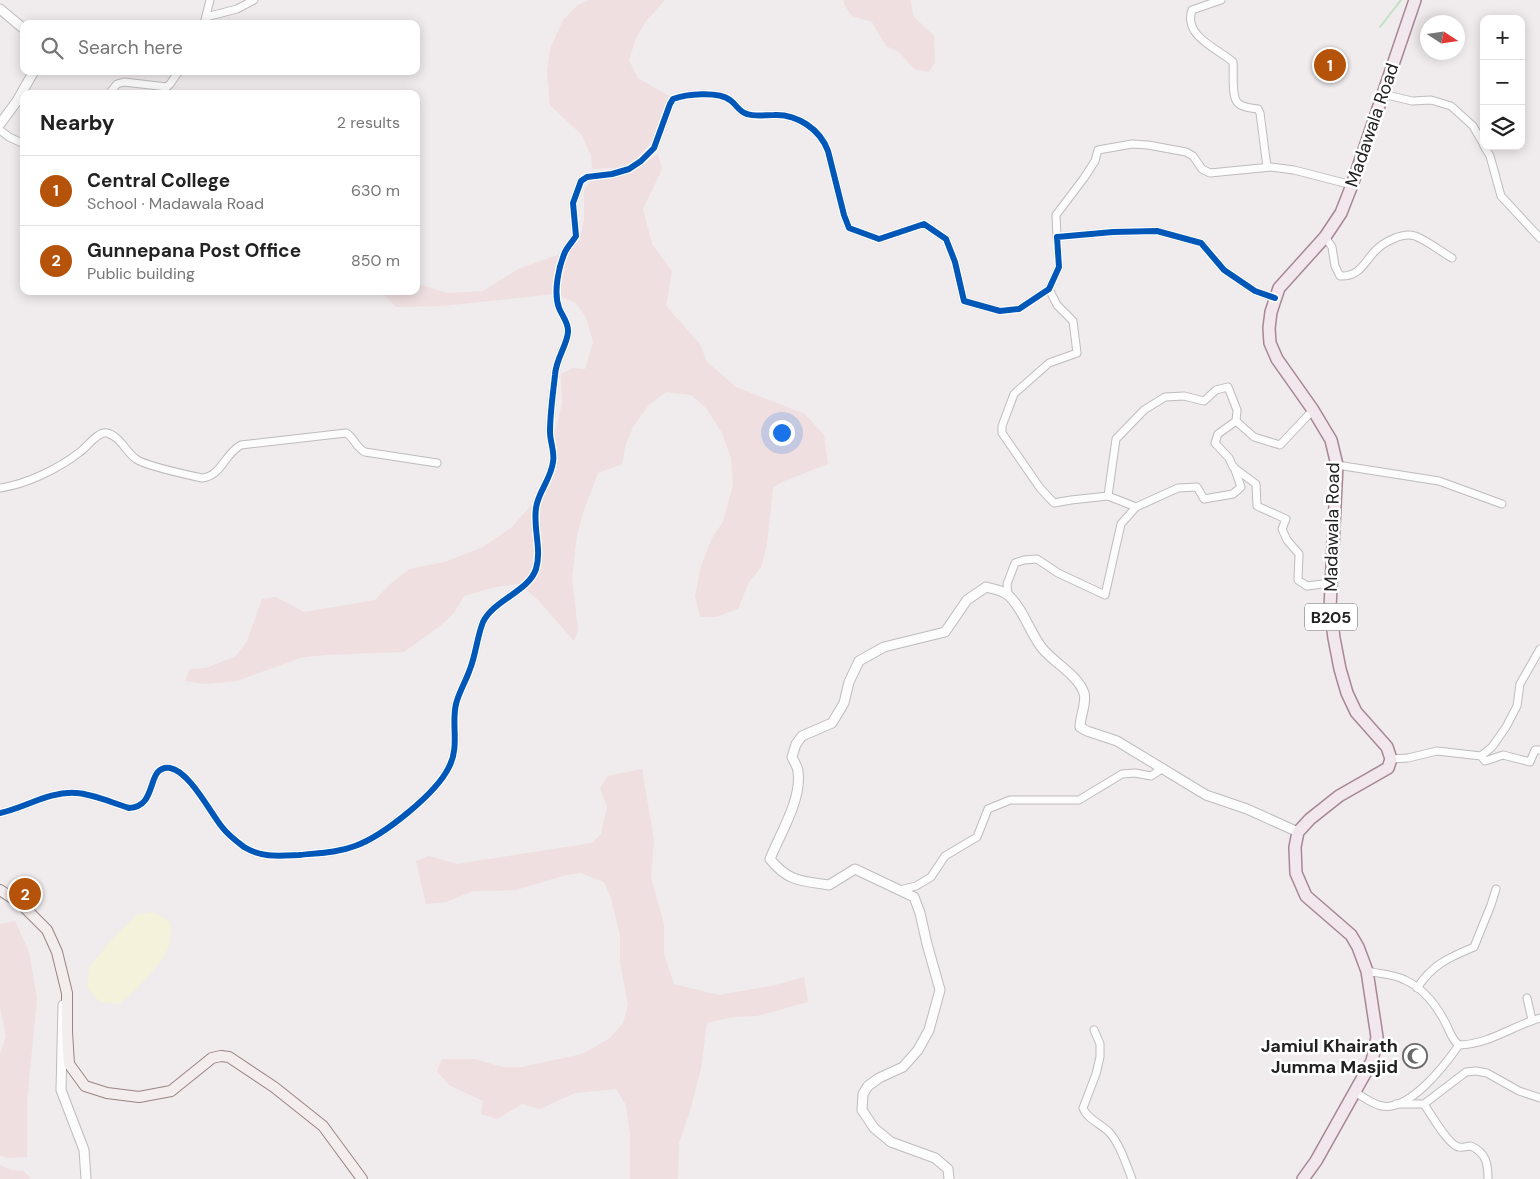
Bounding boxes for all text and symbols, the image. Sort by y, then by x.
north arrow [1420,15,1465,60]
map controls [1480,15,1525,150]
button: + [1480,15,1525,60]
search box [20,20,420,75]
icon: search [38,34,66,62]
text: Search here [78,35,183,60]
pin: 1 [1314,46,1346,84]
street label: Madawala Road [1340,60,1404,190]
button: − [1480,60,1525,105]
button: layers [1480,105,1525,150]
text: Nearby [40,109,114,137]
text: 2 results [337,112,400,133]
text: Central College [87,168,230,193]
text: 1 [53,180,59,201]
text: 630 m [351,180,400,201]
text: School · Madawala Road [87,193,264,214]
text: Gunnepana Post Office [87,238,301,263]
text: 2 [51,250,61,271]
text: 850 m [351,250,400,271]
text: Public building [87,263,195,284]
your location [769,420,795,446]
street label: Madawala Road [1319,462,1345,592]
road number: B205 [1305,604,1357,630]
pin: 2 [9,875,41,913]
place label: Jamiul Khairath Jumma Masjid [1261,1034,1398,1079]
mosque icon: Jamiul Khairath Jumma Masjid [1402,1043,1428,1069]

